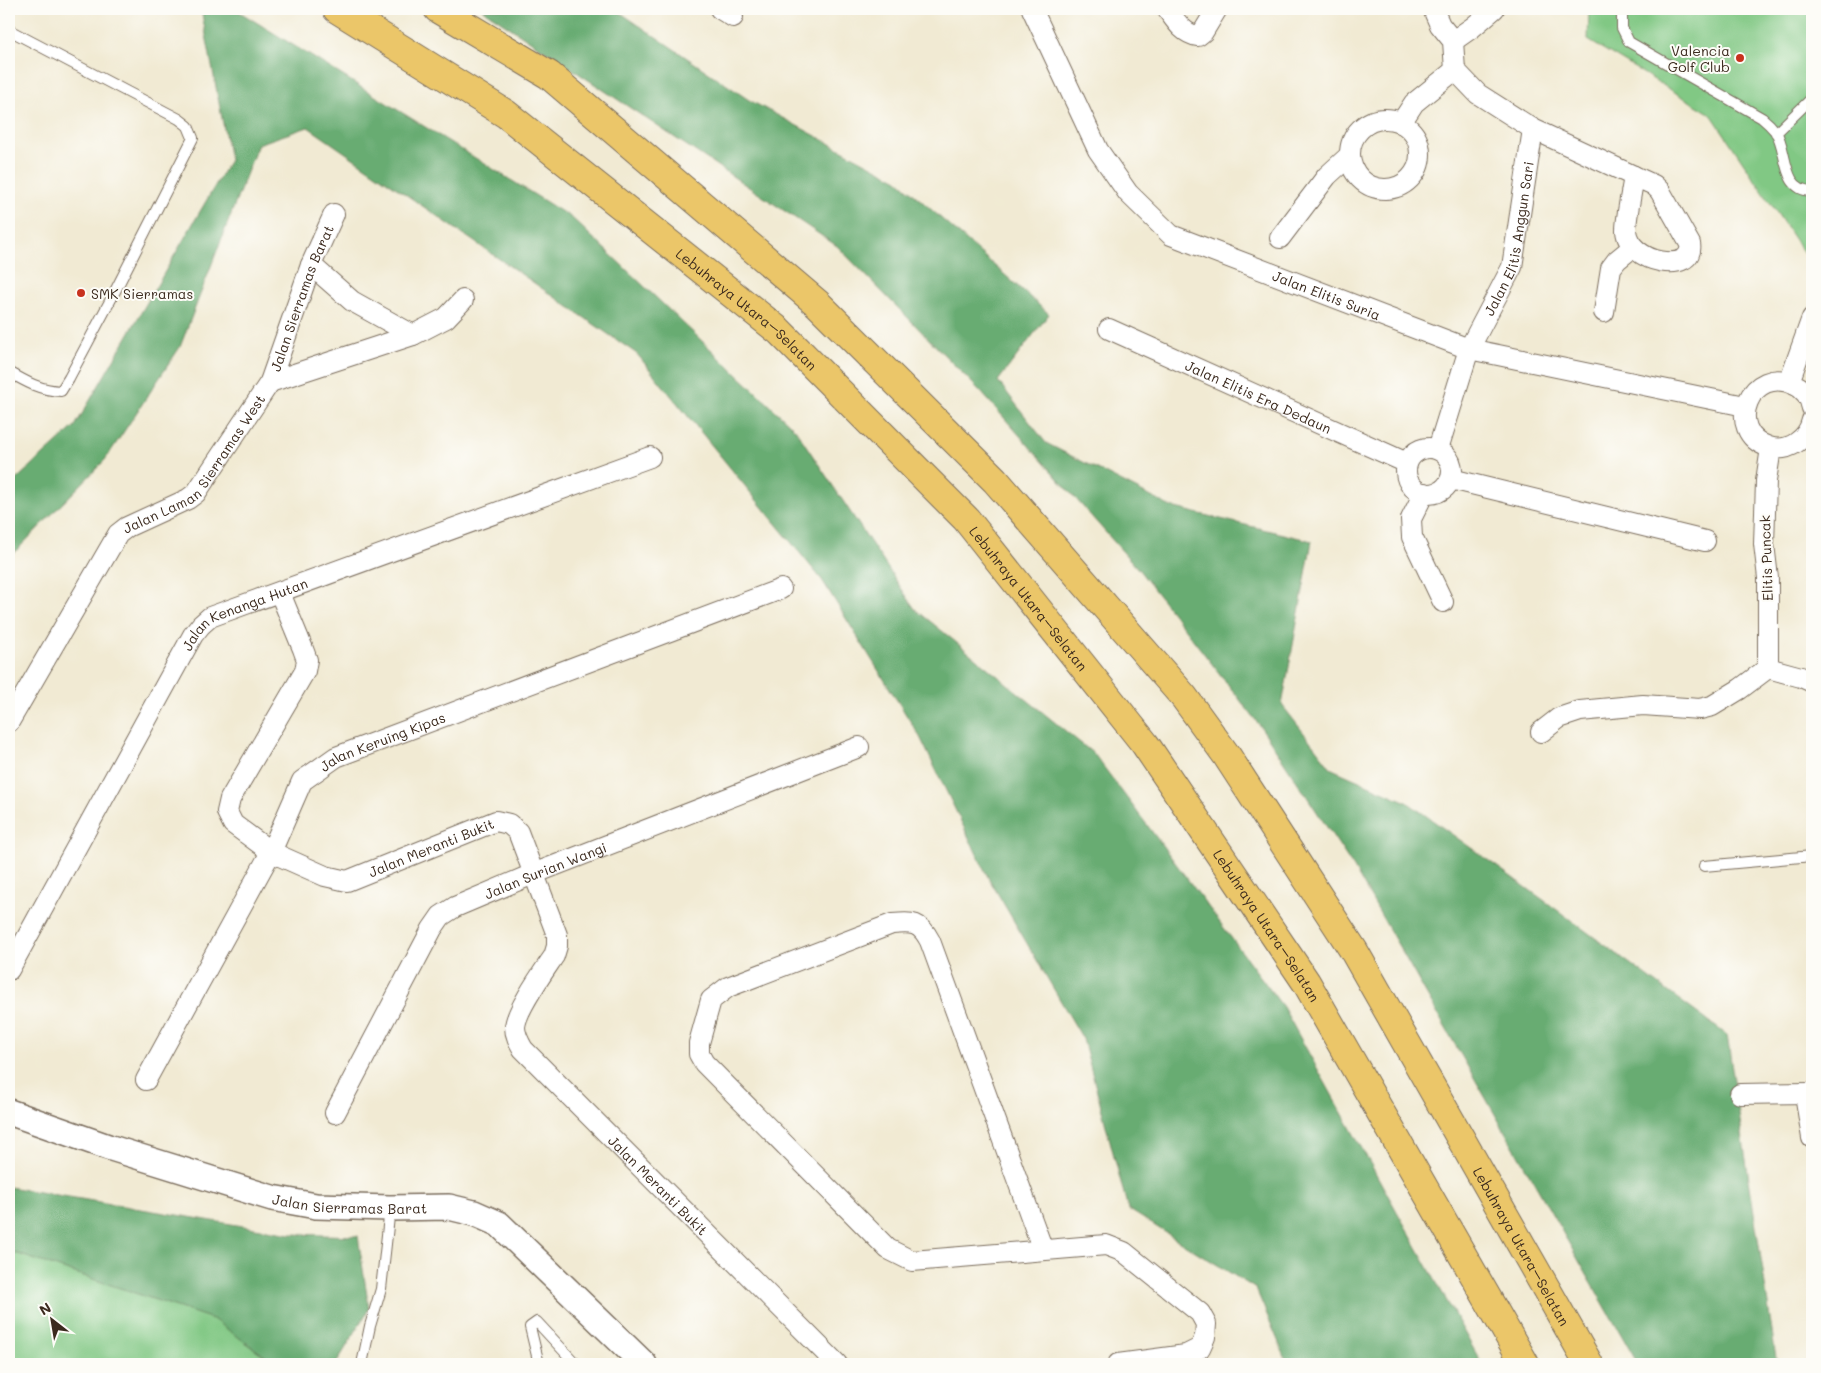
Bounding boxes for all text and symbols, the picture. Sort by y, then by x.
place label: Valencia Golf Club [1668,41,1730,76]
marker: Valencia Golf Club [1734,52,1746,64]
street label: Jalan Elitis Anggun Sari [1479,160,1537,319]
street label: Jalan Sierramas Barat [265,222,337,374]
street label: Lebuhraya Utara–Selatan [672,244,822,374]
street label: Jalan Elitis Suria [1270,265,1383,324]
place label: SMK Sierramas [91,284,193,303]
marker: SMK Sierramas [75,287,87,299]
street label: Jalan Elitis Era Dedaun [1183,355,1335,437]
street label: Jalan Laman Sierramas West [120,390,269,537]
street label: Elitis Puncak [1755,515,1777,601]
street label: Lebuhraya Utara–Selatan [966,522,1092,674]
street label: Jalan Kenanga Hutan [177,573,310,654]
street label: Jalan Keruing Kipas [316,707,448,775]
street label: Jalan Meranti Bukit [366,813,497,881]
street label: Jalan Surian Wangi [481,837,609,903]
street label: Lebuhraya Utara–Selatan [1209,845,1325,1005]
street label: Jalan Meranti Bukit [605,1131,712,1239]
street label: Lebuhraya Utara–Selatan [1469,1163,1575,1329]
street label: Jalan Sierramas Barat [271,1189,427,1218]
north arrow [28,1296,78,1346]
text: N [36,1298,55,1319]

